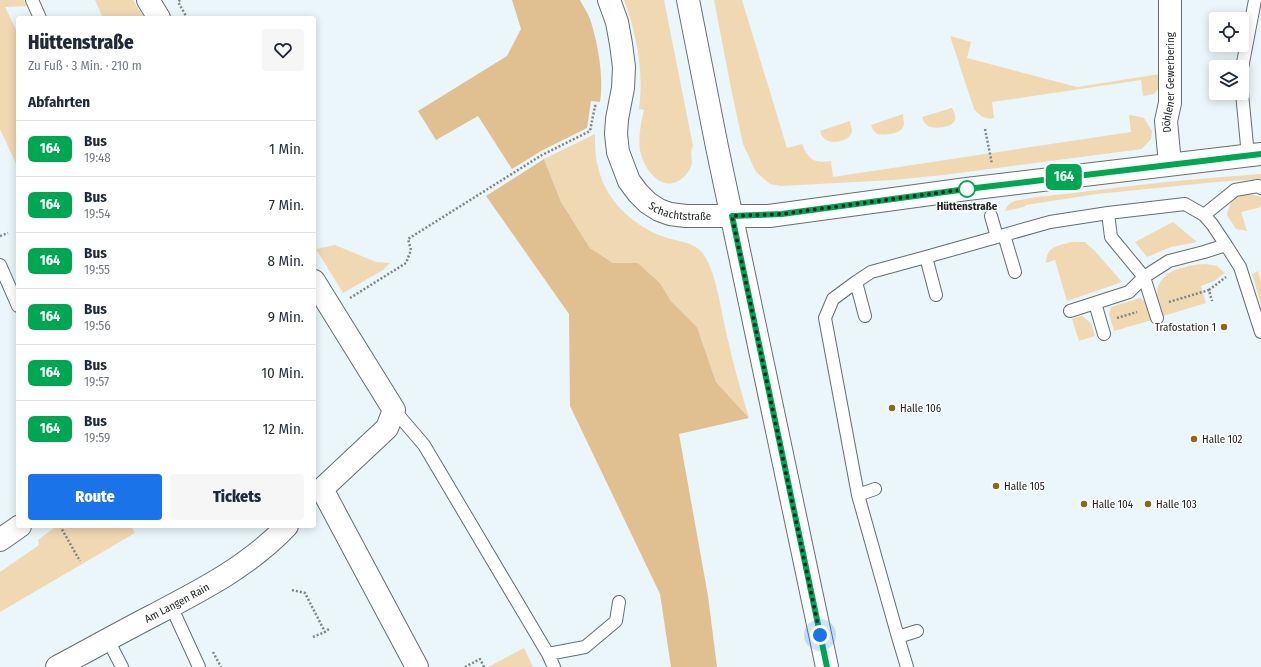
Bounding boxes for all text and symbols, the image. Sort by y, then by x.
map controls [1209,12,1249,100]
button: locate [1209,12,1249,52]
button: heart [262,29,304,71]
text: Hüttenstraße [28,31,134,54]
street label: Döhlener Gewerbering [1160,31,1177,133]
text: Zu Fuß · 3 Min. · 210 m [28,58,142,73]
button: layers [1209,60,1249,100]
text: Abfahrten [28,93,90,111]
text: Bus [84,132,107,150]
text: 164 [40,140,60,157]
text: 1 Min. [269,140,304,158]
text: 19:48 [84,150,111,165]
line badge: 164 [1041,164,1087,190]
text: 164 [1054,168,1074,185]
marker: Hüttenstraße [958,180,976,198]
text: Bus [84,188,107,206]
text: 164 [40,196,60,213]
text: 7 Min. [269,196,304,214]
street label: Schachtstraße [646,199,711,223]
place label: Hüttenstraße [937,200,998,213]
text: 19:54 [84,206,110,221]
text: Bus [84,244,107,262]
text: 164 [40,252,60,269]
text: 8 Min. [267,252,304,270]
text: 19:55 [84,262,110,277]
text: Bus [84,300,107,318]
text: 164 [40,308,60,325]
text: 9 Min. [268,308,304,326]
text: 19:56 [84,318,111,333]
place label: Trafostation 1 [1155,321,1216,334]
marker: Trafostation 1 [1219,322,1229,332]
text: Bus [84,356,107,374]
text: 164 [40,364,60,381]
text: 10 Min. [261,364,304,382]
text: 19:57 [84,374,109,389]
place label: Halle 106 [900,402,942,415]
marker: Halle 106 [887,403,897,413]
text: Bus [84,412,107,430]
text: 164 [40,420,60,437]
text: 12 Min. [262,420,304,438]
text: 19:59 [84,430,110,445]
place label: Halle 102 [1202,433,1243,446]
marker: Halle 102 [1189,434,1199,444]
button: Route [28,474,162,520]
button: Tickets [170,474,304,520]
place label: Halle 105 [1004,480,1045,493]
marker: Halle 105 [991,481,1001,491]
place label: Halle 104 [1092,498,1134,511]
place label: Halle 103 [1156,498,1197,511]
marker: Halle 104 [1079,499,1089,509]
marker: Halle 103 [1143,499,1153,509]
street label: Am Langen Rain [142,581,212,626]
your location [810,625,830,645]

